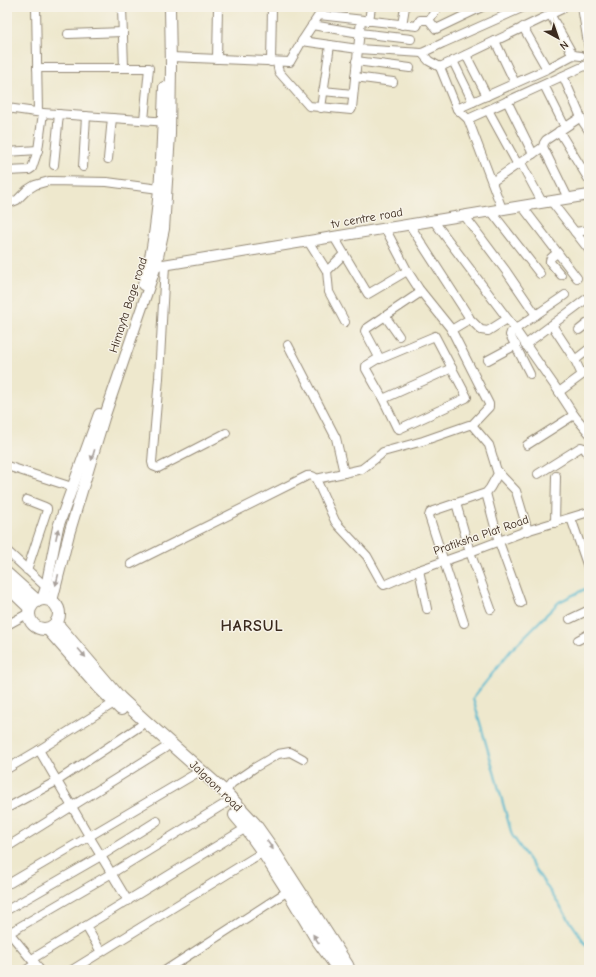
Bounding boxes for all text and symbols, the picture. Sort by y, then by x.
north arrow [538,18,578,58]
text: N [557,38,571,53]
street label: tv centre road [329,205,404,231]
street label: Himayta Bage road [106,255,150,355]
one-way arrow [90,449,96,461]
street label: Pratiksha Plat Road [431,512,531,558]
one-way arrow [54,527,60,540]
one-way arrow [54,574,60,586]
district label: HARSUL [220,617,284,635]
one-way arrow [77,647,86,658]
street label: Jalgaon road [187,758,245,814]
one-way arrow [266,840,274,851]
one-way arrow [312,933,320,944]

